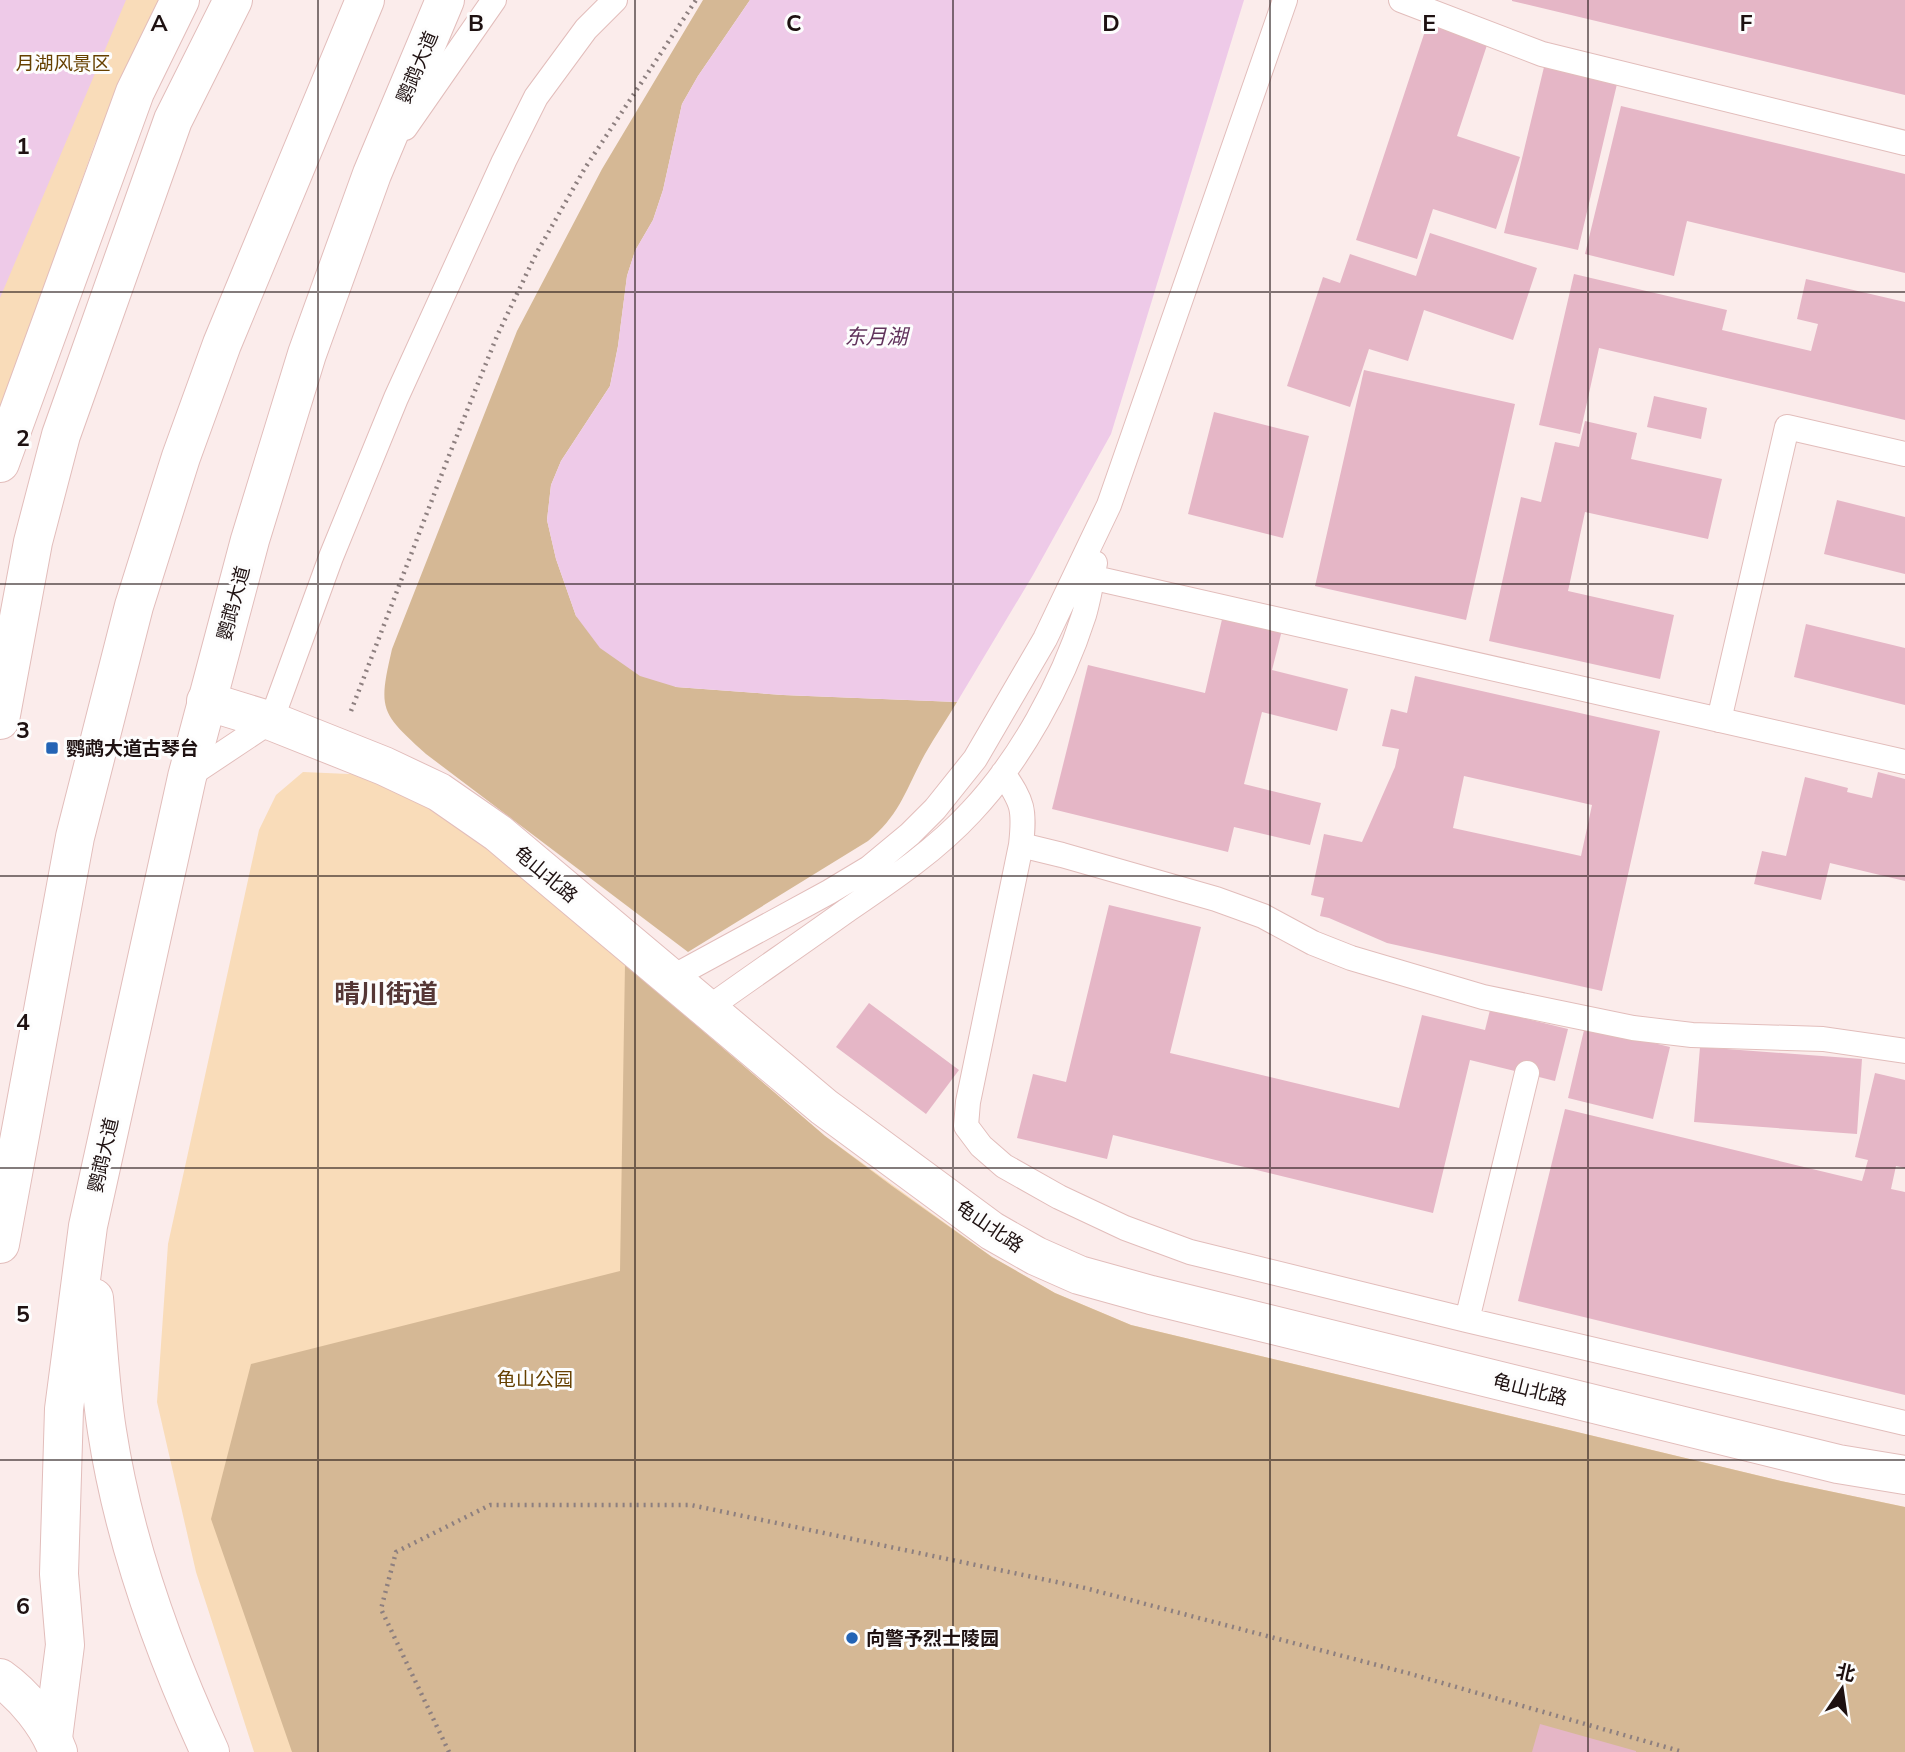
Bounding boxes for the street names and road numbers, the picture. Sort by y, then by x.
street label: 鹦鹉大道 [391,27,443,107]
street label: 鹦鹉大道 [212,563,254,643]
street label: 龟山北路 [509,840,583,908]
street label: 鹦鹉大道 [83,1115,123,1195]
street label: 龟山北路 [952,1195,1028,1257]
street label: 龟山北路 [1490,1368,1570,1410]

